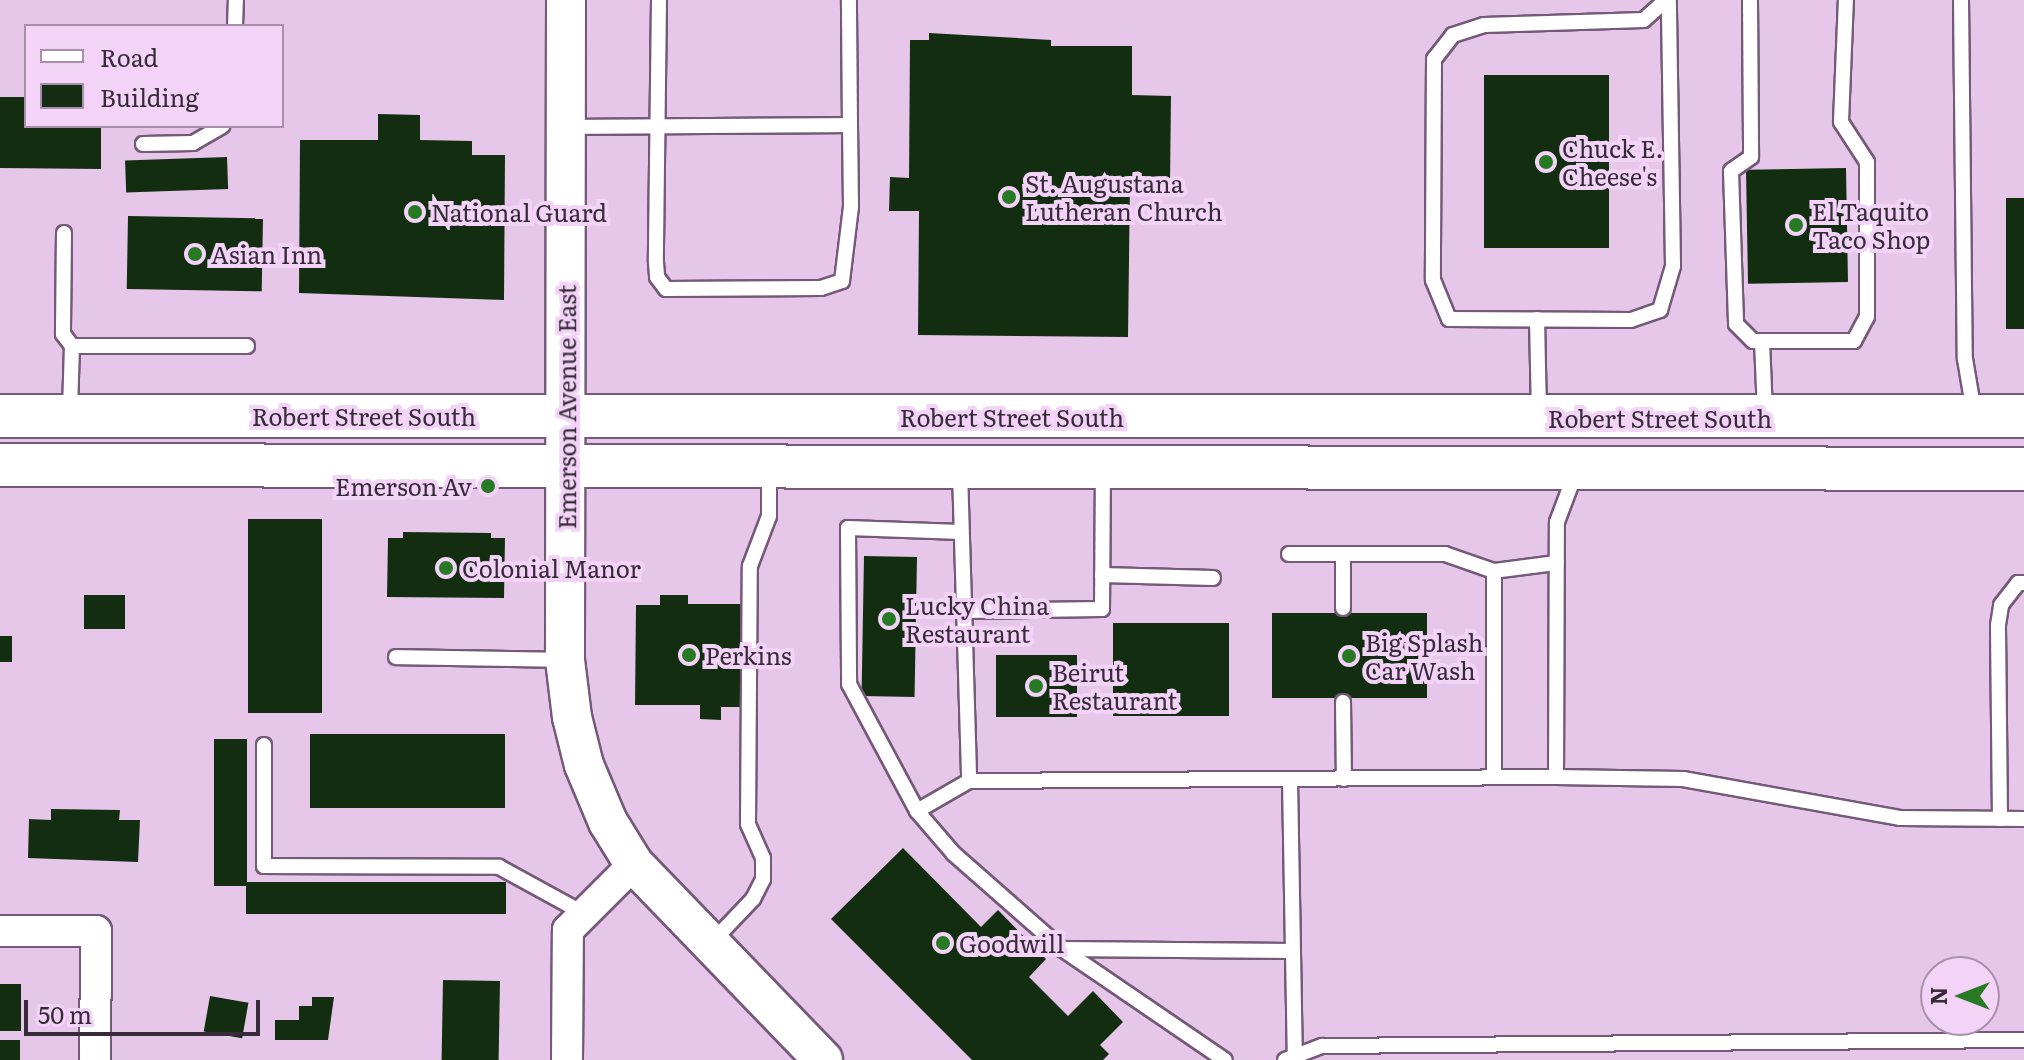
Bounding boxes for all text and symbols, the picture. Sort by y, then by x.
legend [24,24,284,128]
text: Road [100,39,158,74]
text: Building [100,79,199,114]
place label: Chuck E. Cheese's [1562,134,1664,190]
marker: Chuck E. Cheese's [1537,153,1555,171]
place label: St. Augustana Lutheran Church [1025,169,1223,225]
marker: St. Augustana Lutheran Church [1000,188,1018,206]
place label: El Taquito Taco Shop [1812,197,1930,253]
place label: National Guard [431,198,607,226]
marker: National Guard [406,203,424,221]
marker: El Taquito Taco Shop [1787,216,1805,234]
place label: Asian Inn [211,240,322,268]
marker: Asian Inn [186,245,204,263]
street label: Emerson Avenue East [552,285,580,529]
street label: Robert Street South [252,402,476,430]
street label: Robert Street South [900,403,1124,431]
street label: Robert Street South [1548,404,1772,432]
place label: Emerson Av [335,472,472,500]
marker: Emerson Av [479,477,497,495]
place label: Colonial Manor [462,554,641,582]
marker: Colonial Manor [437,559,455,577]
place label: Lucky China Restaurant [905,591,1049,647]
marker: Lucky China Restaurant [880,610,898,628]
place label: Big Splash Car Wash [1365,628,1483,684]
place label: Perkins [705,641,792,669]
marker: Perkins [680,646,698,664]
marker: Big Splash Car Wash [1340,647,1358,665]
place label: Beirut Restaurant [1052,658,1177,714]
marker: Beirut Restaurant [1027,677,1045,695]
place label: Goodwill [959,929,1064,957]
marker: Goodwill [934,934,952,952]
north arrow [1920,956,2000,1036]
scale bar [28,984,264,1034]
text: N [1921,987,1954,1005]
text: 50 m [38,996,92,1031]

